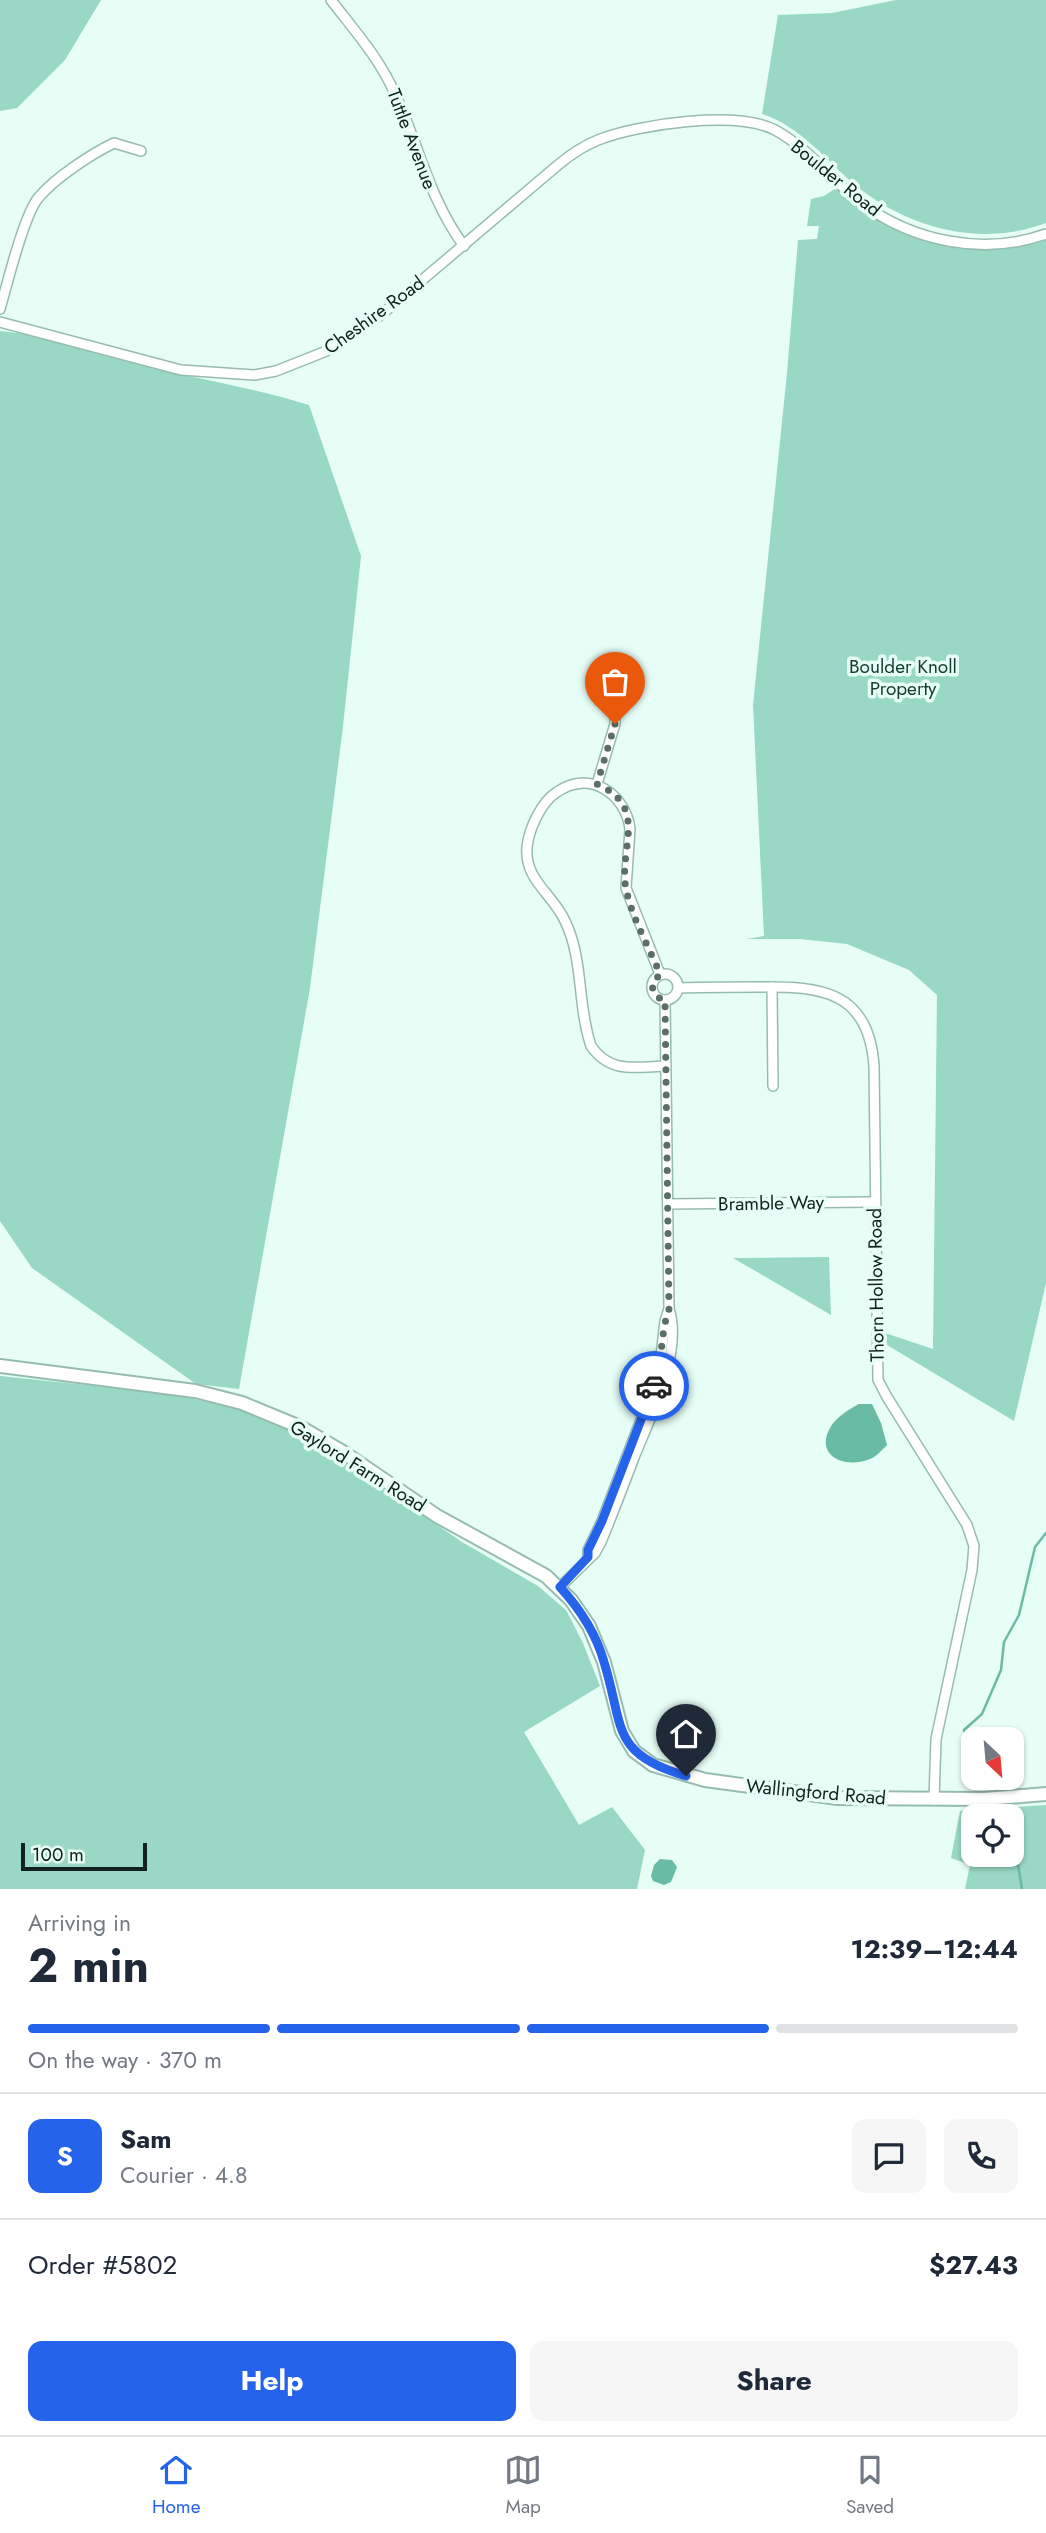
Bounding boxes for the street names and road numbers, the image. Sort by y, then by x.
street label: Tuttle Avenue [381,85,444,193]
street label: Boulder Road [785,133,887,223]
street label: Cheshire Road [318,269,430,361]
street label: Bramble Way [718,1189,825,1217]
street label: Thorn Hollow Road [861,1208,891,1362]
street label: Gaylord Farm Road [285,1413,431,1519]
street label: Wallingford Road [745,1772,887,1812]

